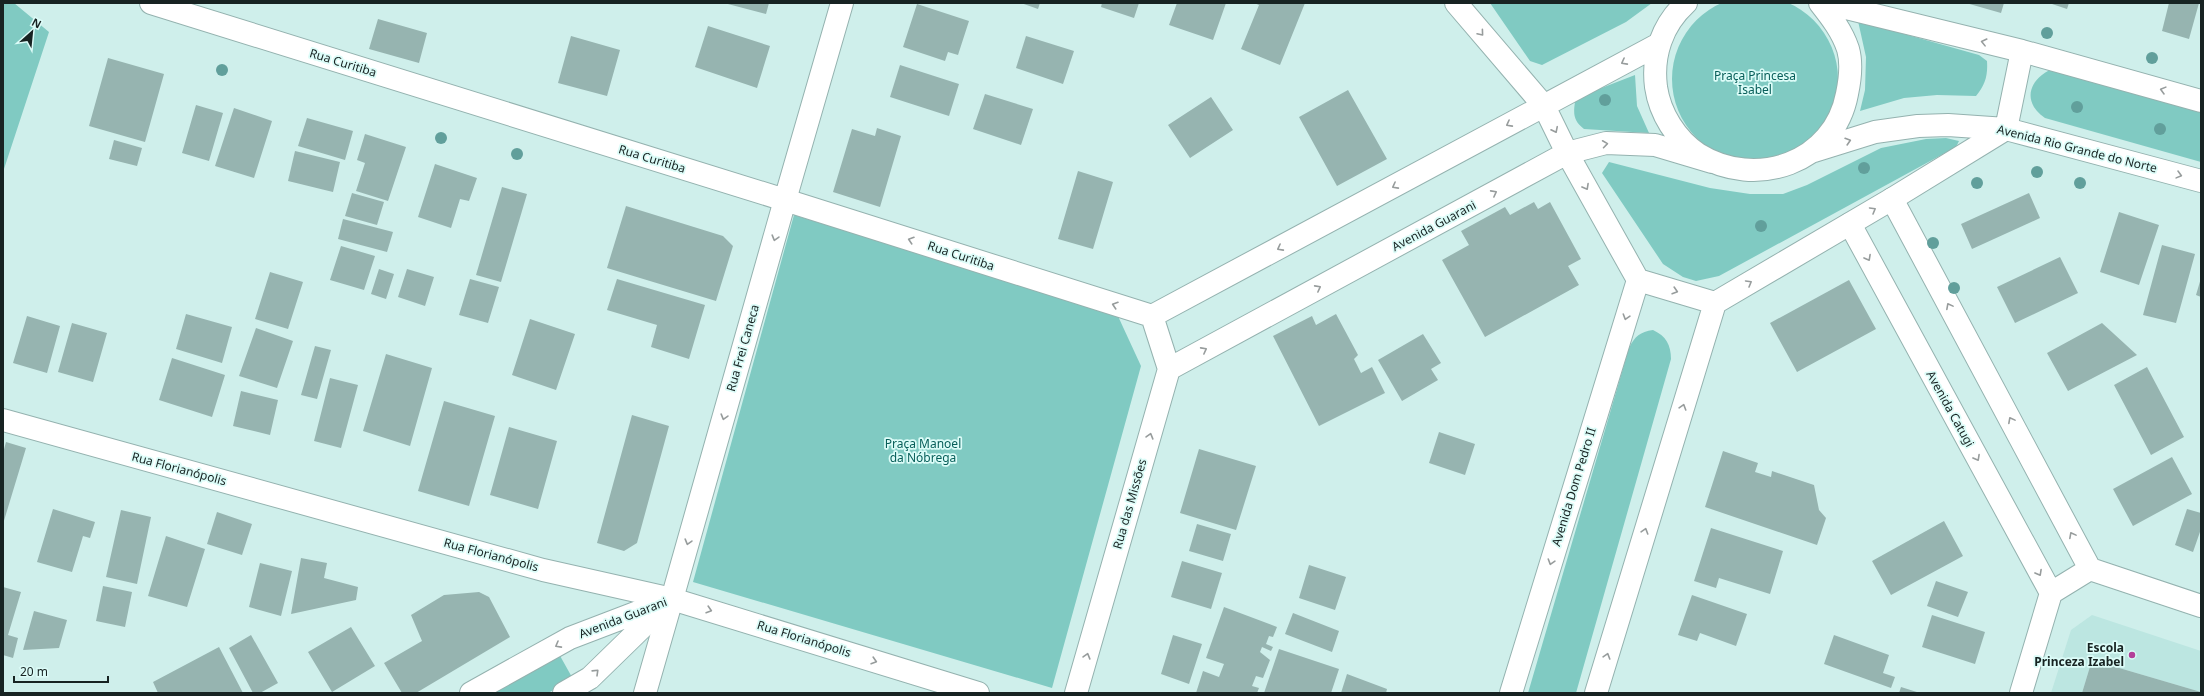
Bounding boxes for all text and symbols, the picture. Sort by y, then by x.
north arrow [12,12,52,52]
text: N [29,14,44,31]
one-way arrow [1476,28,1483,35]
one-way arrow [1981,38,1988,47]
street label: Rua Curitiba [308,44,379,81]
one-way arrow [1621,58,1628,65]
park label: Praça Princesa Isabel [1714,67,1796,98]
one-way arrow [2160,86,2167,95]
one-way arrow [1506,120,1513,127]
street label: Avenida Rio Grande do Norte [1995,120,2159,177]
one-way arrow [1551,125,1558,133]
one-way arrow [1844,137,1851,146]
street label: Rua Curitiba [617,140,688,177]
one-way arrow [1602,140,1608,149]
one-way arrow [2175,170,2182,179]
one-way arrow [1392,181,1399,189]
one-way arrow [1581,183,1589,190]
one-way arrow [1490,190,1497,198]
street label: Avenida Guarani [1389,196,1479,255]
one-way arrow [1869,208,1876,215]
one-way arrow [771,234,780,241]
one-way arrow [908,236,915,245]
street label: Rua Curitiba [926,237,997,274]
one-way arrow [1277,243,1284,250]
one-way arrow [1864,254,1871,261]
one-way arrow [1745,281,1752,288]
one-way arrow [1314,286,1321,293]
one-way arrow [1671,286,1678,295]
one-way arrow [1112,301,1119,309]
street label: Rua Frei Caneca [722,302,763,393]
one-way arrow [1947,303,1954,310]
one-way arrow [1622,314,1631,321]
one-way arrow [1199,348,1207,355]
street label: Avenida Catugi [1922,368,1978,450]
one-way arrow [1678,404,1687,411]
one-way arrow [720,413,729,420]
one-way arrow [2008,417,2015,425]
street label: Avenida Dom Pedro II [1547,425,1600,548]
one-way arrow [1145,433,1154,440]
park label: Praça Manoel da Nóbrega [885,435,961,466]
street label: Rua Florianópolis [130,448,229,489]
one-way arrow [1973,454,1980,462]
street label: Rua das Missões [1109,457,1151,551]
one-way arrow [1640,528,1649,535]
one-way arrow [2069,532,2077,539]
street label: Rua Florianópolis [442,534,541,575]
one-way arrow [684,538,693,545]
one-way arrow [1547,558,1556,565]
one-way arrow [2035,569,2042,576]
street label: Avenida Guarani [576,593,669,642]
one-way arrow [705,605,712,614]
street label: Rua Florianópolis [755,616,853,661]
place label: Escola Princeza Izabel [2034,639,2124,670]
one-way arrow [555,640,562,648]
marker: Escola Princeza Izabel [2127,650,2137,660]
one-way arrow [1082,652,1091,659]
one-way arrow [1602,652,1611,659]
one-way arrow [870,656,877,665]
scale bar [14,658,108,684]
text: 20 m [20,663,48,680]
one-way arrow [591,669,599,677]

